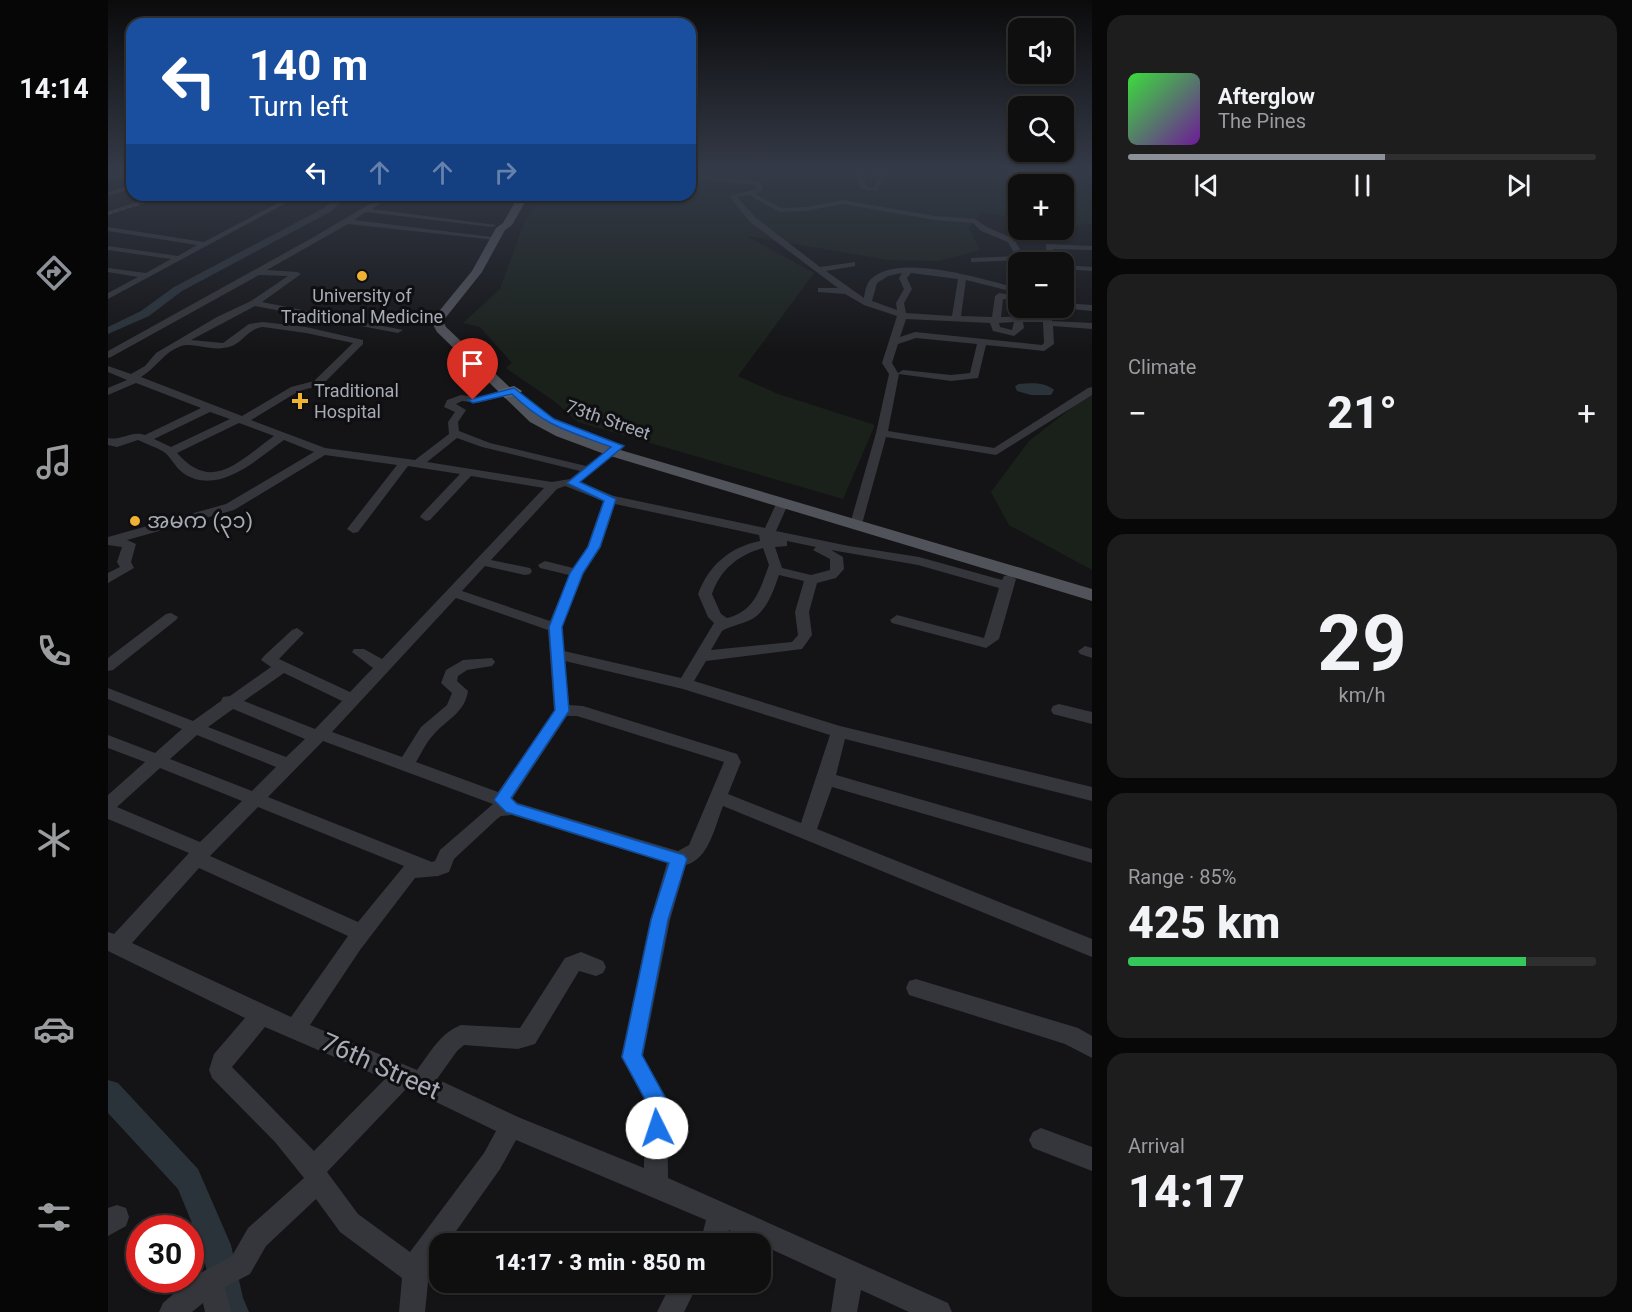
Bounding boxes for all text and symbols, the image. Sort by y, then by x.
map controls [1008,18,1074,318]
button: sound [1008,18,1074,84]
text: 140 m [249,41,368,90]
icon: left [150,42,228,120]
text: 14:14 [19,73,89,105]
text: Afterglow [1218,84,1315,109]
text: Turn left [249,91,349,123]
button: search [1008,96,1074,162]
text: The Pines [1218,109,1306,133]
icon: left [300,156,333,189]
icon: ahead [363,156,396,189]
icon: ahead [426,156,459,189]
icon: right [489,156,522,189]
icon: previous [1190,169,1223,202]
icon: pause [1346,169,1379,202]
icon: next [1502,169,1535,202]
button: + [1008,174,1074,240]
icon: directions [33,252,75,294]
button: − [1008,252,1074,318]
marker: University of Traditional Medicine [355,269,369,283]
place label: University of Traditional Medicine [281,285,443,327]
pin [447,338,498,400]
icon: arrive [456,347,489,380]
text: Climate [1128,355,1196,379]
place label: Traditional Hospital [314,380,399,422]
text: 21° [1327,386,1397,439]
marker: Traditional Hospital [291,392,309,410]
text: − [1128,394,1147,433]
text: + [1577,394,1596,433]
street label: 73th Street [563,395,653,444]
icon: music [33,441,75,483]
place label: အမက (၃၁) [147,509,253,538]
marker: အမက (၃၁) [128,514,142,528]
text: 29 [1317,598,1407,689]
icon: phone [33,630,75,672]
text: km/h [1339,683,1385,707]
icon: climate [33,819,75,861]
text: Range · 85% [1128,865,1236,889]
text: 425 km [1128,896,1280,949]
icon: car [33,1008,75,1050]
street label: 76th Street [317,1026,445,1106]
position arrow [625,1096,689,1160]
text: Arrival [1128,1134,1185,1158]
text: 14:17 [1128,1165,1245,1218]
icon: filters [33,1196,75,1238]
speed limit sign: 30 [126,1215,204,1293]
text: 14:17 · 3 min · 850 m [495,1250,705,1275]

